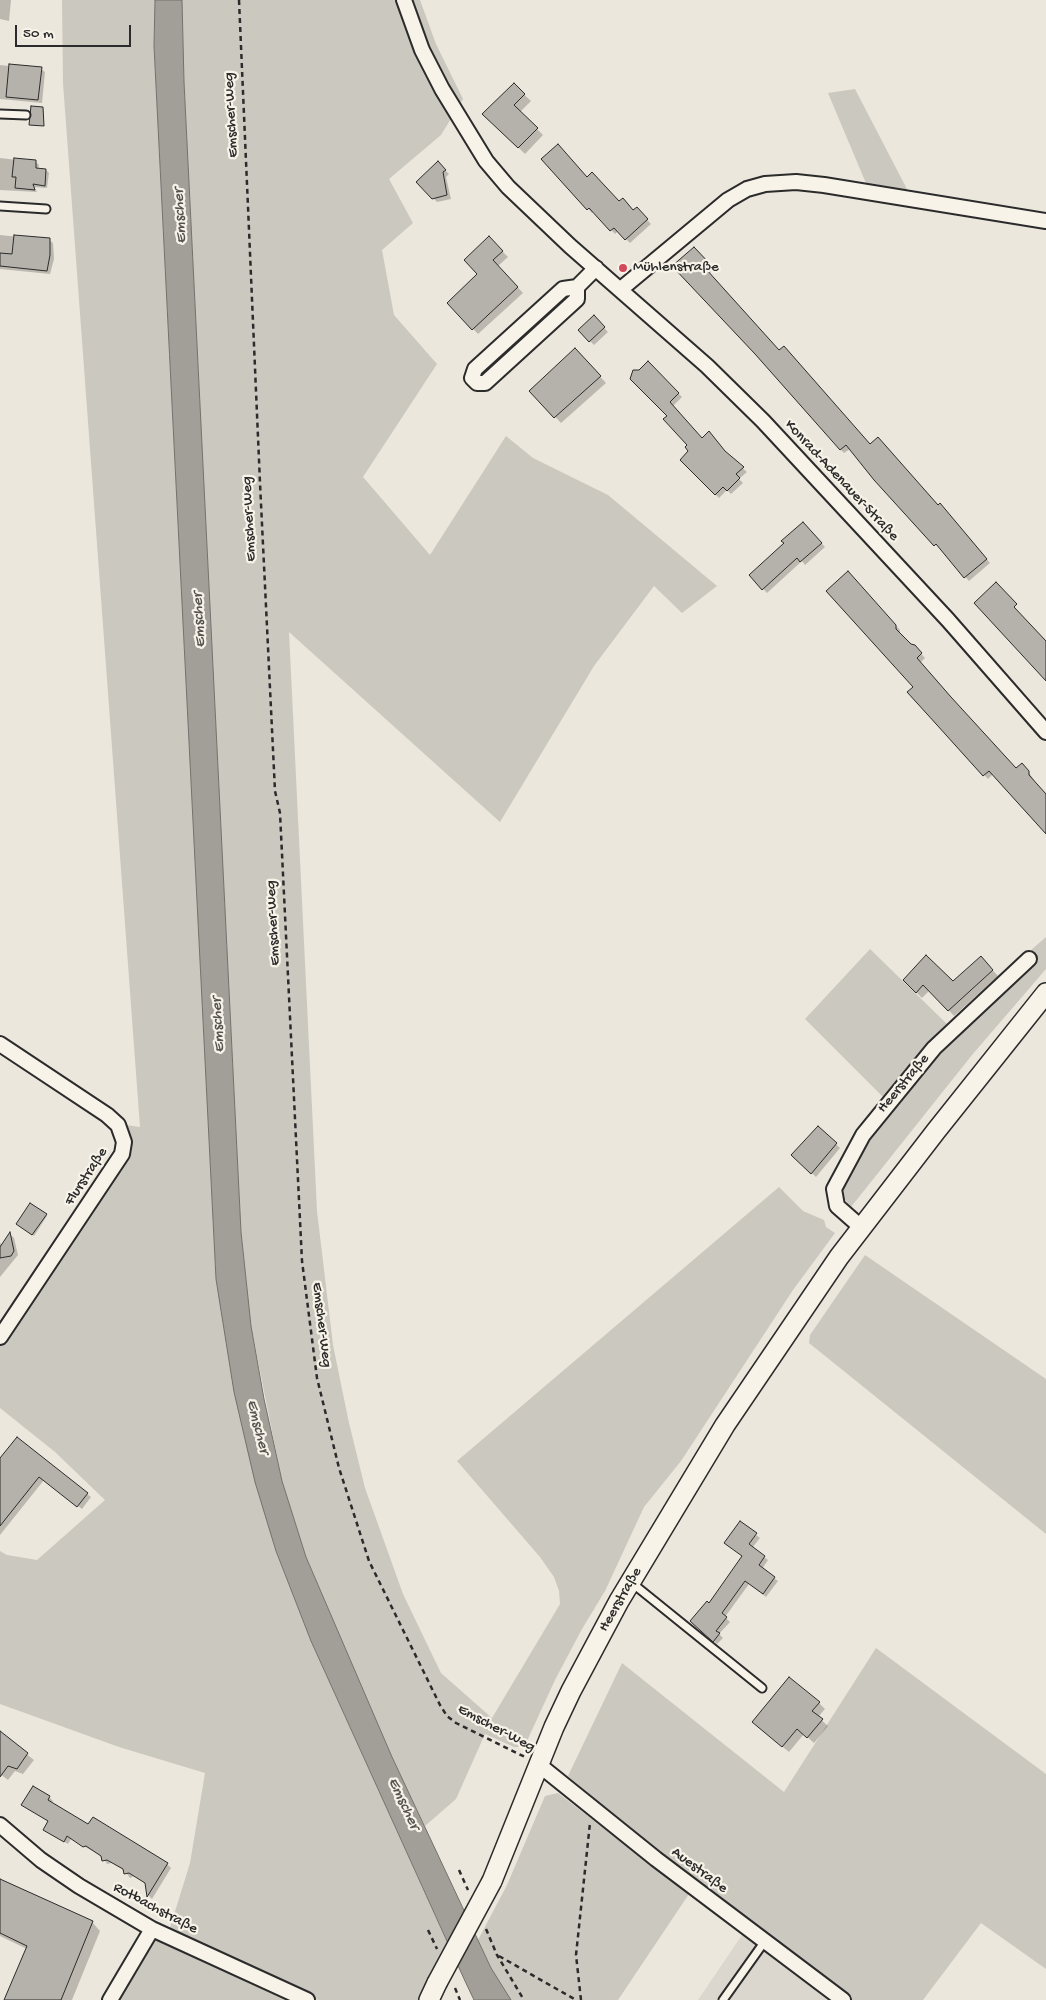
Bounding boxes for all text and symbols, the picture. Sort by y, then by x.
scale bar [18,15,134,47]
text: 50 m [23,25,54,43]
street label: Emscher-Weg [221,72,243,158]
water label: Emscher [170,188,192,244]
place label: Mühlenstraße [633,259,719,277]
marker: Mühlenstraße [617,262,629,274]
street label: Konrad-Adenauer-Straße [780,417,902,545]
street label: Emscher-Weg [239,476,261,562]
water label: Emscher [189,592,211,648]
street label: Emscher-Weg [263,880,285,966]
water label: Emscher [208,997,230,1053]
street label: Heerstraße [874,1051,934,1117]
street label: Flurstraße [62,1145,112,1209]
street label: Emscher-Weg [307,1281,335,1369]
water label: Emscher [241,1398,273,1456]
street label: Heerstraße [595,1565,647,1635]
street label: Emscher-Weg [454,1701,538,1757]
water label: Emscher [383,1775,423,1833]
street label: Auestraße [667,1844,731,1898]
street label: Rotbachstraße [110,1879,200,1939]

